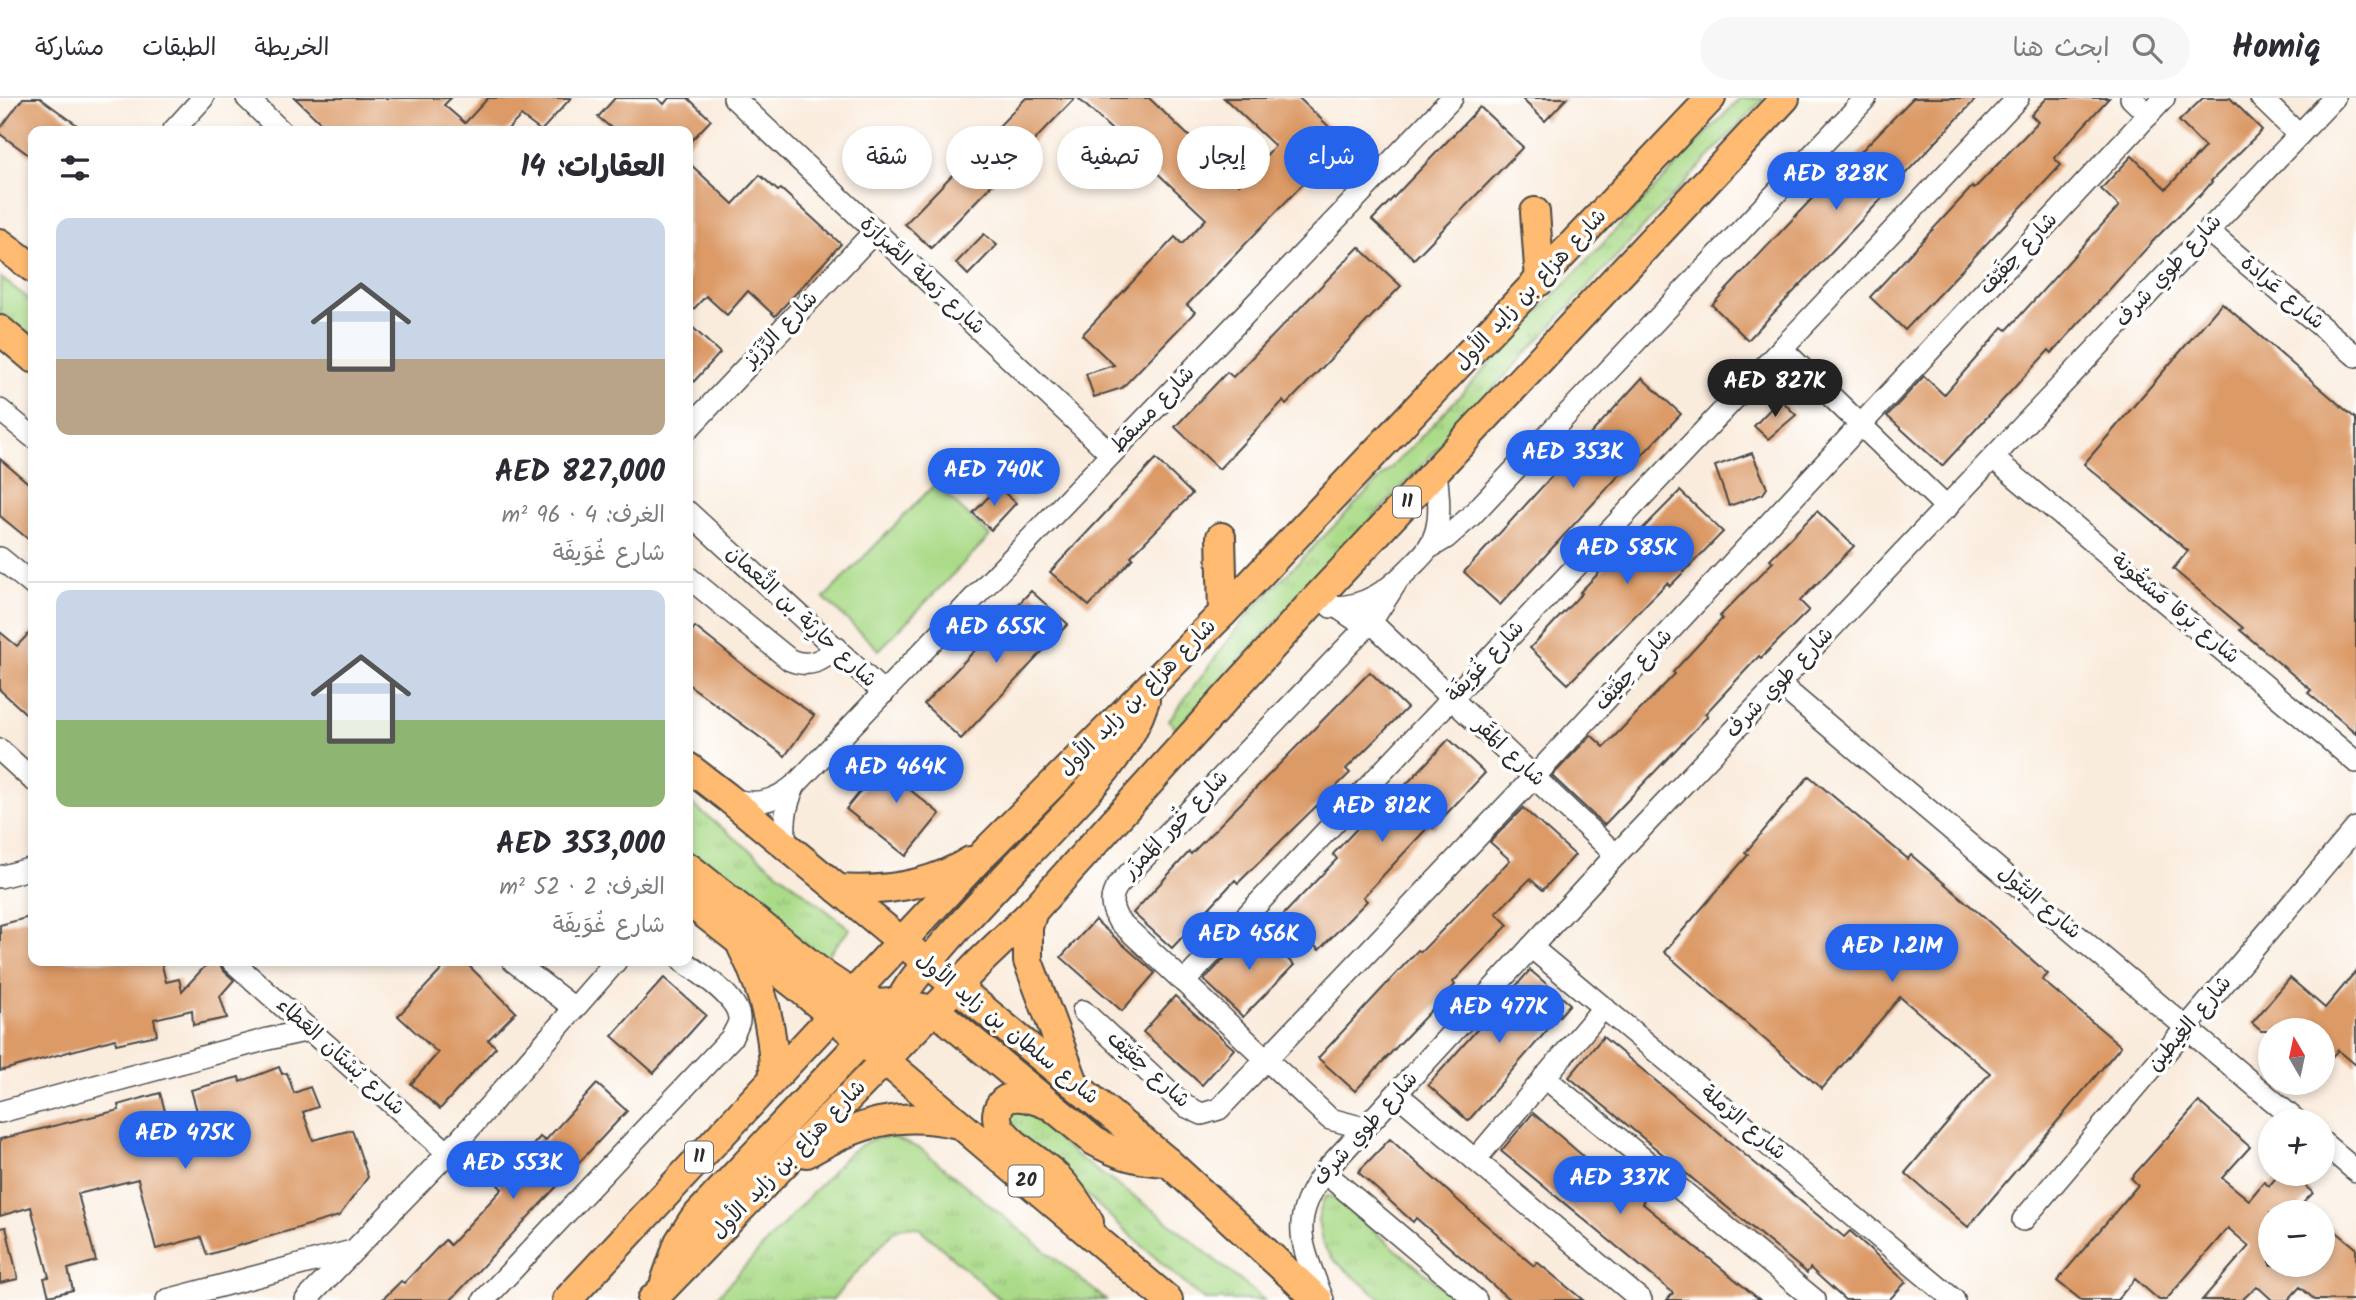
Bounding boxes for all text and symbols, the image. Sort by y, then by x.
search box [1700,17,2190,80]
text: Homiq [2232,22,2321,75]
text: ابحث هنا [2012,28,2110,70]
text: مشاركة [35,29,104,68]
text: الطبقات [142,29,217,68]
text: الخريطة [255,29,329,68]
icon: search [2128,29,2166,67]
chip: شقة [842,126,932,189]
chip: جديد [946,126,1043,189]
chip: تصفية [1057,126,1163,189]
chip: إيجار [1177,126,1270,189]
chip: شراء [1284,126,1379,189]
text: العقارات: 14 [520,144,665,192]
icon: filters [56,149,94,187]
pin: AED 828K [1764,152,1908,212]
text: AED 828K [1783,157,1889,193]
street label: شارع هزاع بن زايد الأول [1447,201,1615,379]
street label: شارع حِفَيّف [1972,205,2066,303]
street label: شارع طوي شرف [2108,207,2230,335]
street label: شارع رَملة الصَّرَارَة [851,209,993,343]
street label: شارع عَرادة [2232,248,2332,338]
icon: home [298,264,424,390]
street label: شارع الرِّزَيْز [734,284,826,378]
street label: شارع مسقط [1103,359,1203,461]
pin: AED 827K [1703,360,1847,419]
text: AED 827K [1723,364,1827,400]
pin: AED 353K [1501,430,1645,490]
text: AED 353K [1522,435,1624,471]
pin: AED 740K [922,448,1066,508]
text: AED 827,000 [495,449,665,497]
text: AED 740K [944,453,1044,489]
road number: 11 [1393,486,1421,518]
text: الغرف: 4 · 96 m² [502,498,665,534]
pin: AED 585K [1555,526,1699,586]
text: AED 585K [1576,531,1678,567]
text: شارع غُوَيفَة [553,536,665,572]
street label: شارع حارِثة بن النُّعمان [718,537,885,696]
street label: شارع بَرقا مَشغُونة [2103,545,2247,673]
pin: AED 655K [924,606,1068,665]
text: AED 655K [946,610,1046,646]
street label: شارع هزاع بن زايد الأول [1051,611,1225,785]
street label: شارع غُوَيفَة [1439,613,1533,711]
street label: شارع طوي شرف [1718,620,1842,746]
street label: شارع حِفَيّف [1587,621,1681,719]
icon: home [298,636,424,762]
street label: شارع المَقَر [1464,709,1553,795]
pin: AED 464K [824,746,968,805]
text: AED 464K [845,750,947,786]
street label: شارع خُور المَمزَر [1114,763,1237,888]
pin: AED 812K [1310,784,1454,844]
text: AED 812K [1332,789,1432,825]
text: AED 353,000 [496,821,665,869]
street label: شارع البَتُول [1990,858,2088,948]
text: الغرف: 2 · 52 m² [499,870,665,906]
text: شارع غُوَيفَة [553,908,665,944]
pin: AED 456K [1177,912,1321,972]
text: AED 456K [1198,917,1300,953]
pin: AED 1.21M [1812,924,1972,984]
text: AED 1.21M [1841,929,1943,965]
street label: شارع سلطان بن زايد الأول [908,945,1106,1113]
street label: شارع الغِيطين [2140,968,2240,1080]
pin: AED 477K [1427,986,1571,1045]
street label: شارع بُسْتَان العَطاء [268,990,412,1124]
text: AED 477K [1449,990,1549,1026]
north arrow [2258,1018,2334,1096]
map controls [2258,1018,2335,1277]
street label: شارع حِفَيّف [1099,1023,1197,1117]
street label: شارع طوي شرف [1305,1064,1427,1194]
street label: شارع هزاع بن زايد الأول [704,1072,874,1248]
street label: شارع الرّملة [1693,1077,1793,1169]
button: + [2258,1109,2335,1186]
pin: AED 475K [113,1112,257,1171]
text: AED 475K [135,1116,235,1152]
pin: AED 553K [441,1142,585,1201]
road number: 11 [685,1142,713,1172]
text: AED 553K [462,1146,564,1182]
pin: AED 337K [1548,1156,1692,1216]
text: AED 337K [1569,1161,1671,1197]
road number: 20 [1009,1166,1044,1196]
button: − [2258,1200,2335,1277]

